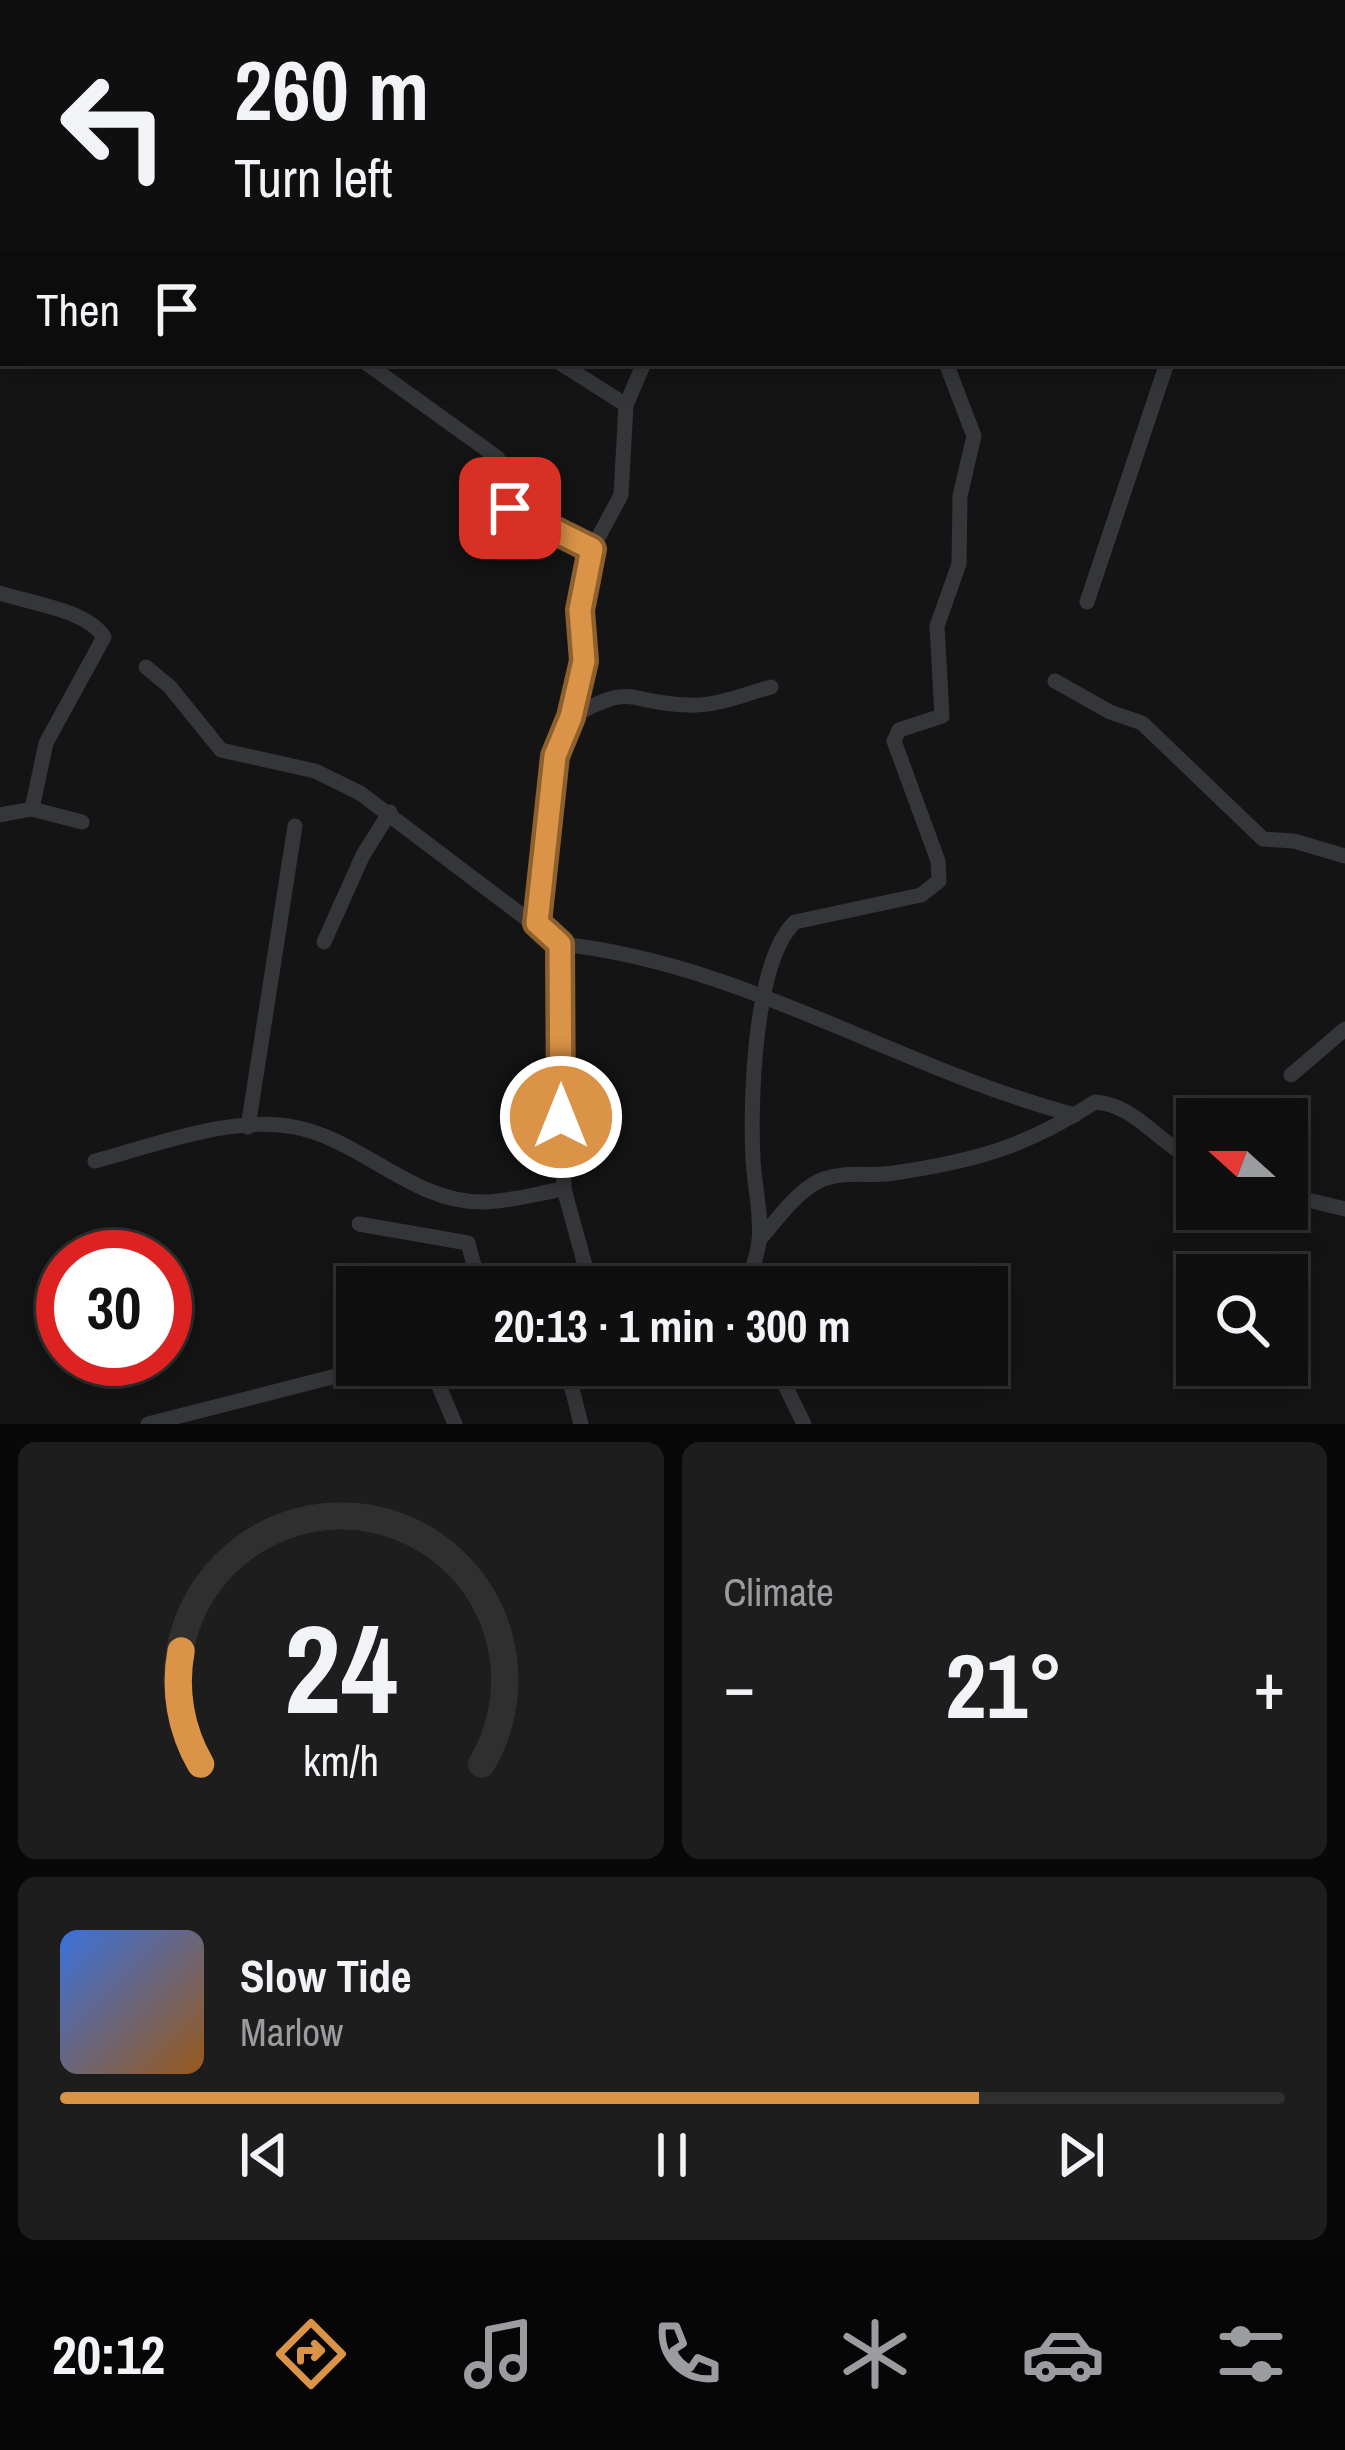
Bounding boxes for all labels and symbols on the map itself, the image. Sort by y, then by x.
pin [459,457,561,559]
position arrow [498,1054,624,1180]
north arrow [1176,1098,1308,1230]
speed limit sign: 30 [36,1230,192,1386]

